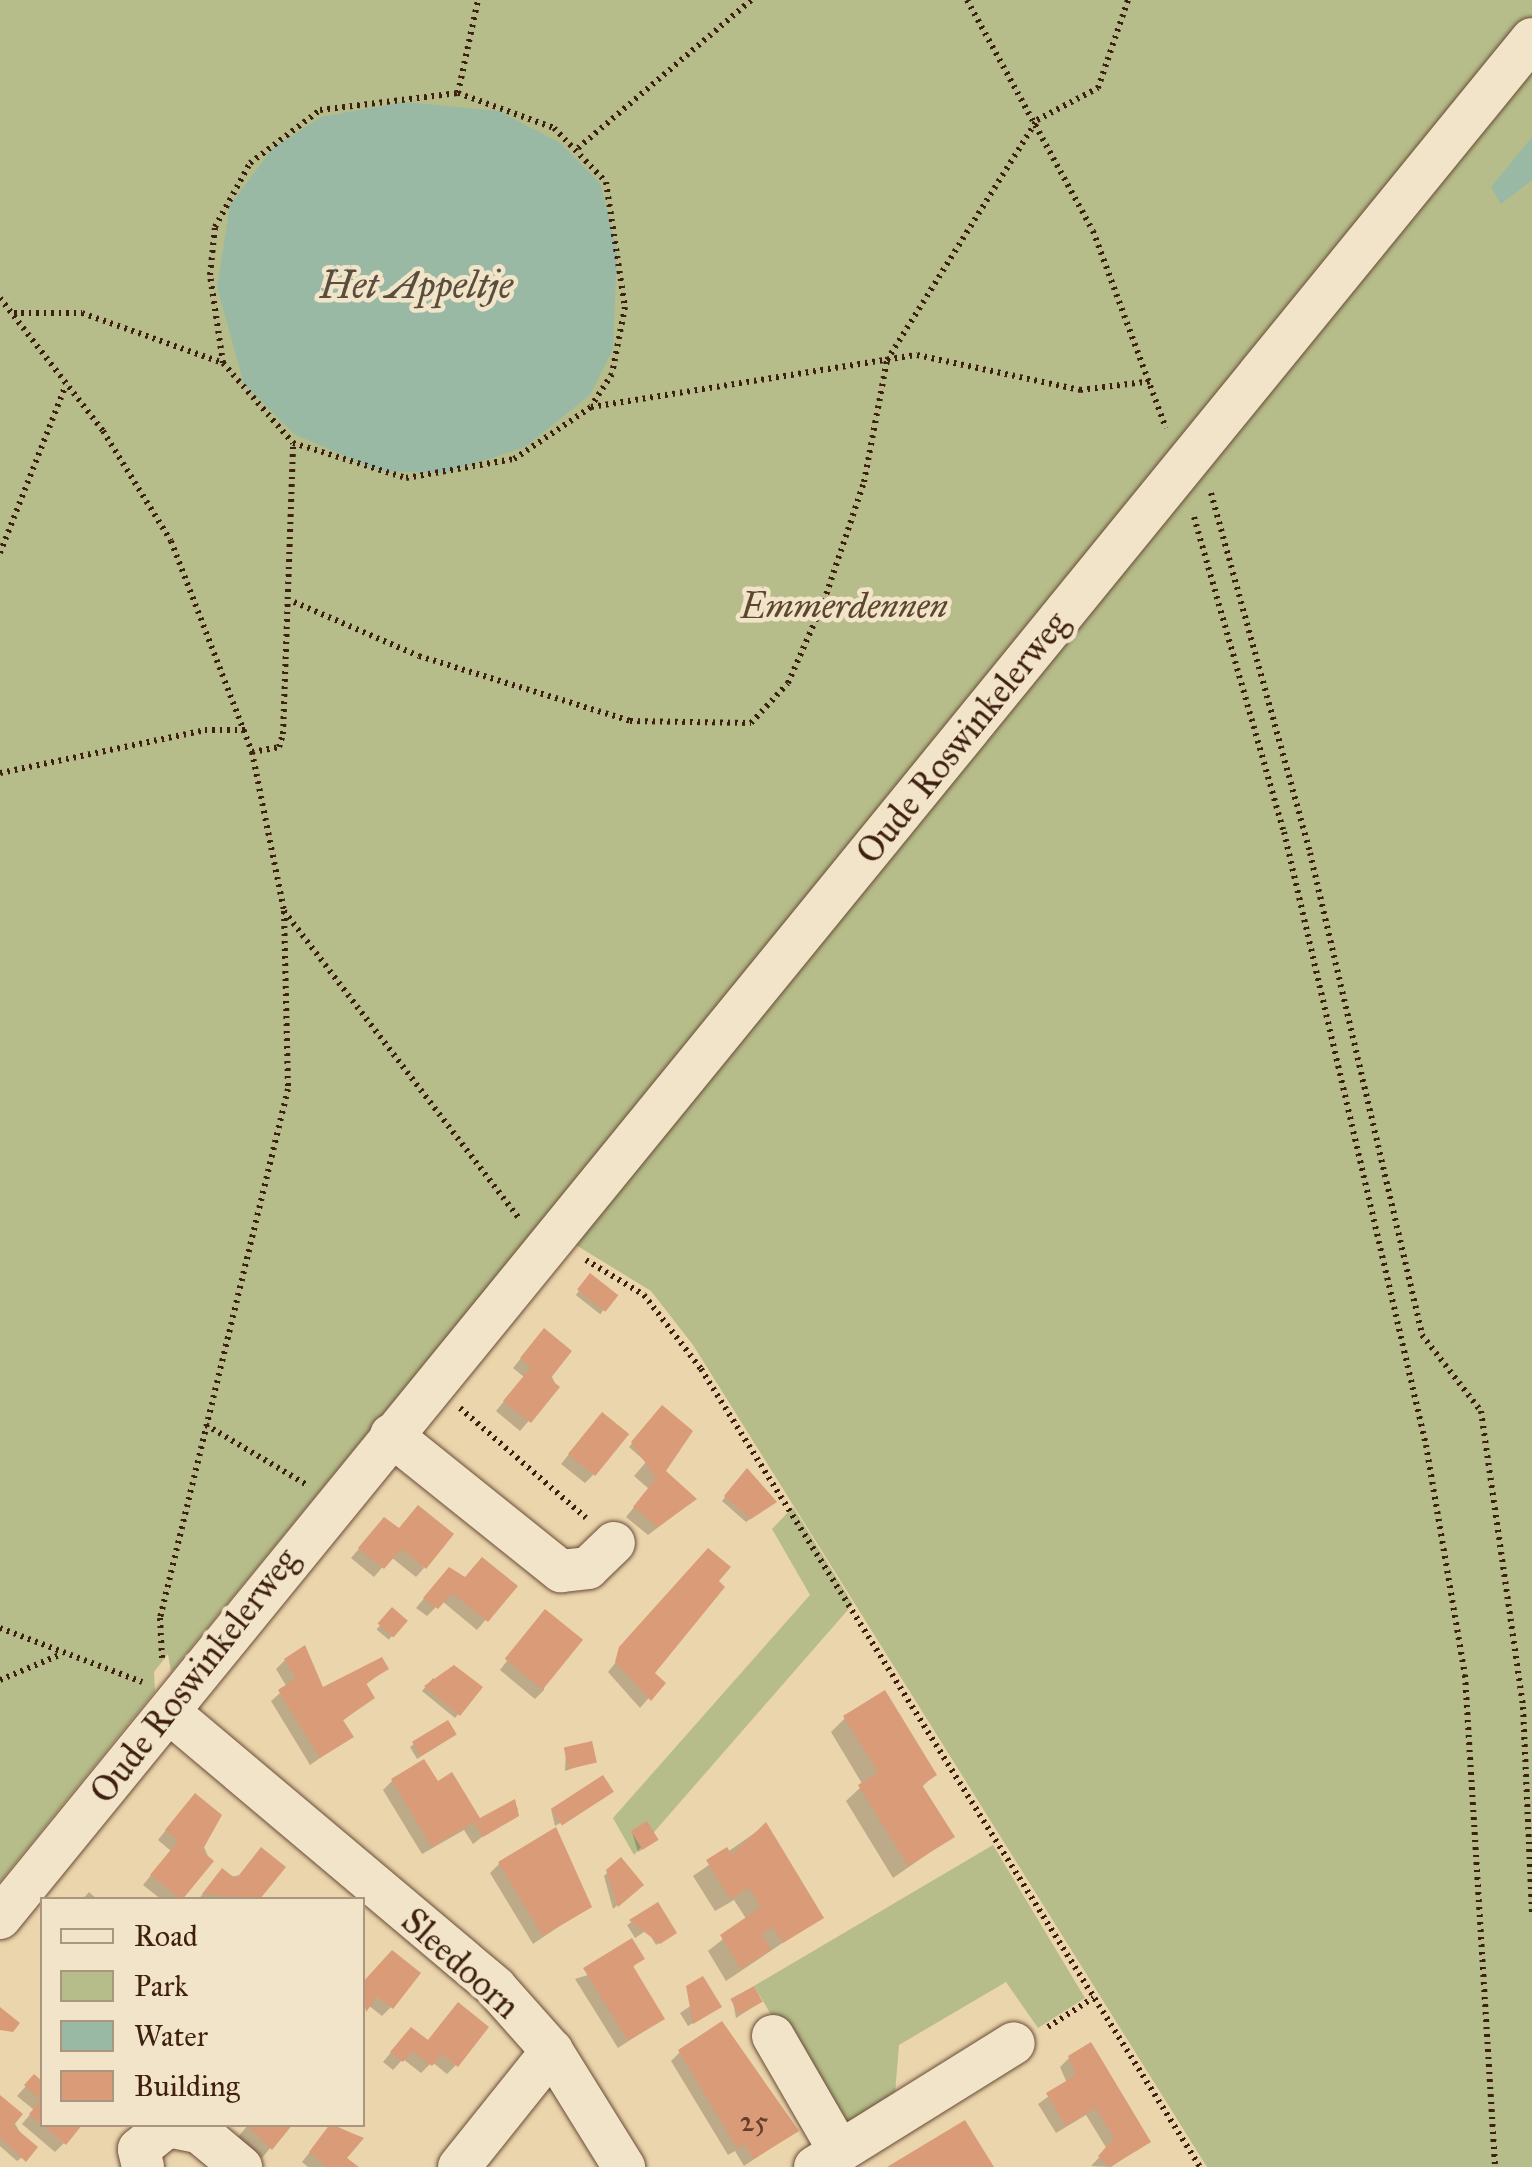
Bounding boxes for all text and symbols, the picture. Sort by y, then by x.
water label: Het Appeltje [319,263,513,309]
park label: Emmerdennen [740,586,948,628]
street label: Oude Roswinkelerweg [848,603,1078,873]
street label: Oude Roswinkelerweg [82,1540,308,1812]
legend [40,1897,365,2127]
street label: Sleedoorn [392,1900,528,2028]
text: Road [134,1918,198,1954]
text: Park [134,1968,188,2004]
text: Water [134,2018,208,2054]
text: Building [134,2068,240,2104]
house number: 25 [740,2103,768,2139]

